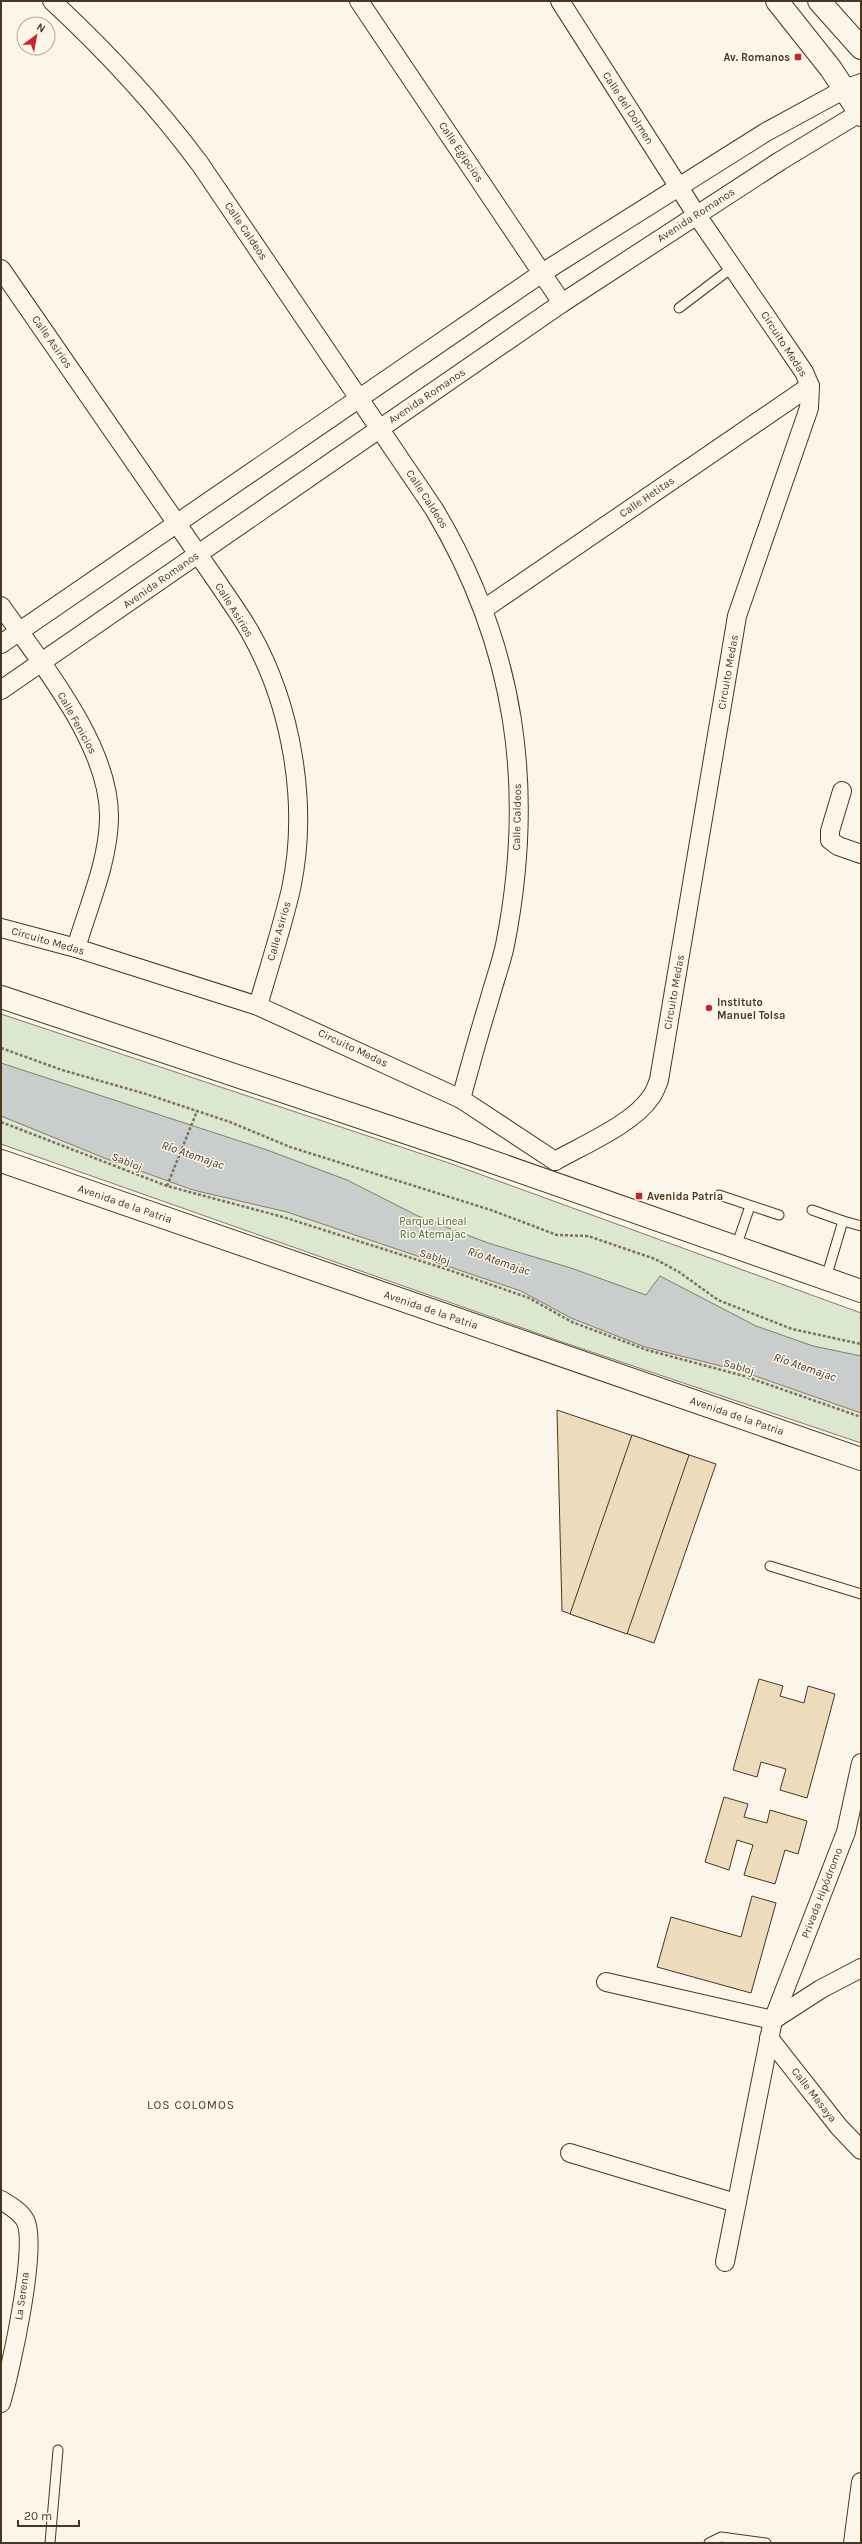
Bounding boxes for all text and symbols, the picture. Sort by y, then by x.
north arrow [16,16,56,56]
text: N [34,20,48,36]
place label: Av. Romanos [723,51,790,64]
marker: Av. Romanos [793,52,803,62]
street label: Calle del Dolmen [600,69,656,147]
street label: Calle Egipcios [436,119,486,185]
street label: Avenida Romanos [655,185,737,245]
street label: Calle Caldeos [222,200,270,263]
street label: Circuito Medas [758,309,810,379]
street label: Calle Asirios [29,313,75,371]
street label: Avenida Romanos [386,365,468,427]
street label: Calle Caldeos [403,467,451,531]
street label: Calle Hetitas [617,474,677,520]
street label: Avenida Romanos [120,549,202,611]
street label: Calle Asirios [212,580,256,640]
street label: Circuito Medas [715,633,741,710]
street label: Calle Fenicios [55,690,100,757]
street label: Calle Caldeos [510,783,524,851]
street label: Calle Asirios [264,899,294,962]
street label: Circuito Medas [10,924,86,958]
street label: Circuito Medas [661,953,687,1030]
place label: Instituto Manuel Tolsa [717,996,785,1022]
marker: Instituto Manuel Tolsa [704,1003,714,1013]
street label: Circuito Medas [316,1026,390,1070]
water label: Río Atemajac [160,1138,227,1172]
street label: Sabloj [110,1150,144,1174]
street label: Avenida de la Patria [76,1182,174,1226]
place label: Avenida Patria [647,1190,723,1203]
marker: Avenida Patria [634,1191,644,1201]
park label: Parque Lineal Rio Atemajac [399,1215,467,1241]
water label: Río Atemajac [466,1244,533,1278]
street label: Sabloj [418,1246,452,1268]
street label: Avenida de la Patria [382,1288,480,1332]
water label: Río Atemajac [772,1350,839,1384]
street label: Sabloj [722,1356,756,1378]
street label: Avenida de la Patria [688,1394,786,1438]
street label: Privada Hipódromo [799,1846,845,1940]
street label: Calle Masaya [789,2065,839,2125]
district label: LOS COLOMOS [147,2098,235,2112]
street label: La Serena [12,2271,32,2321]
scale bar [18,2502,79,2528]
text: 20 m [24,2509,52,2523]

